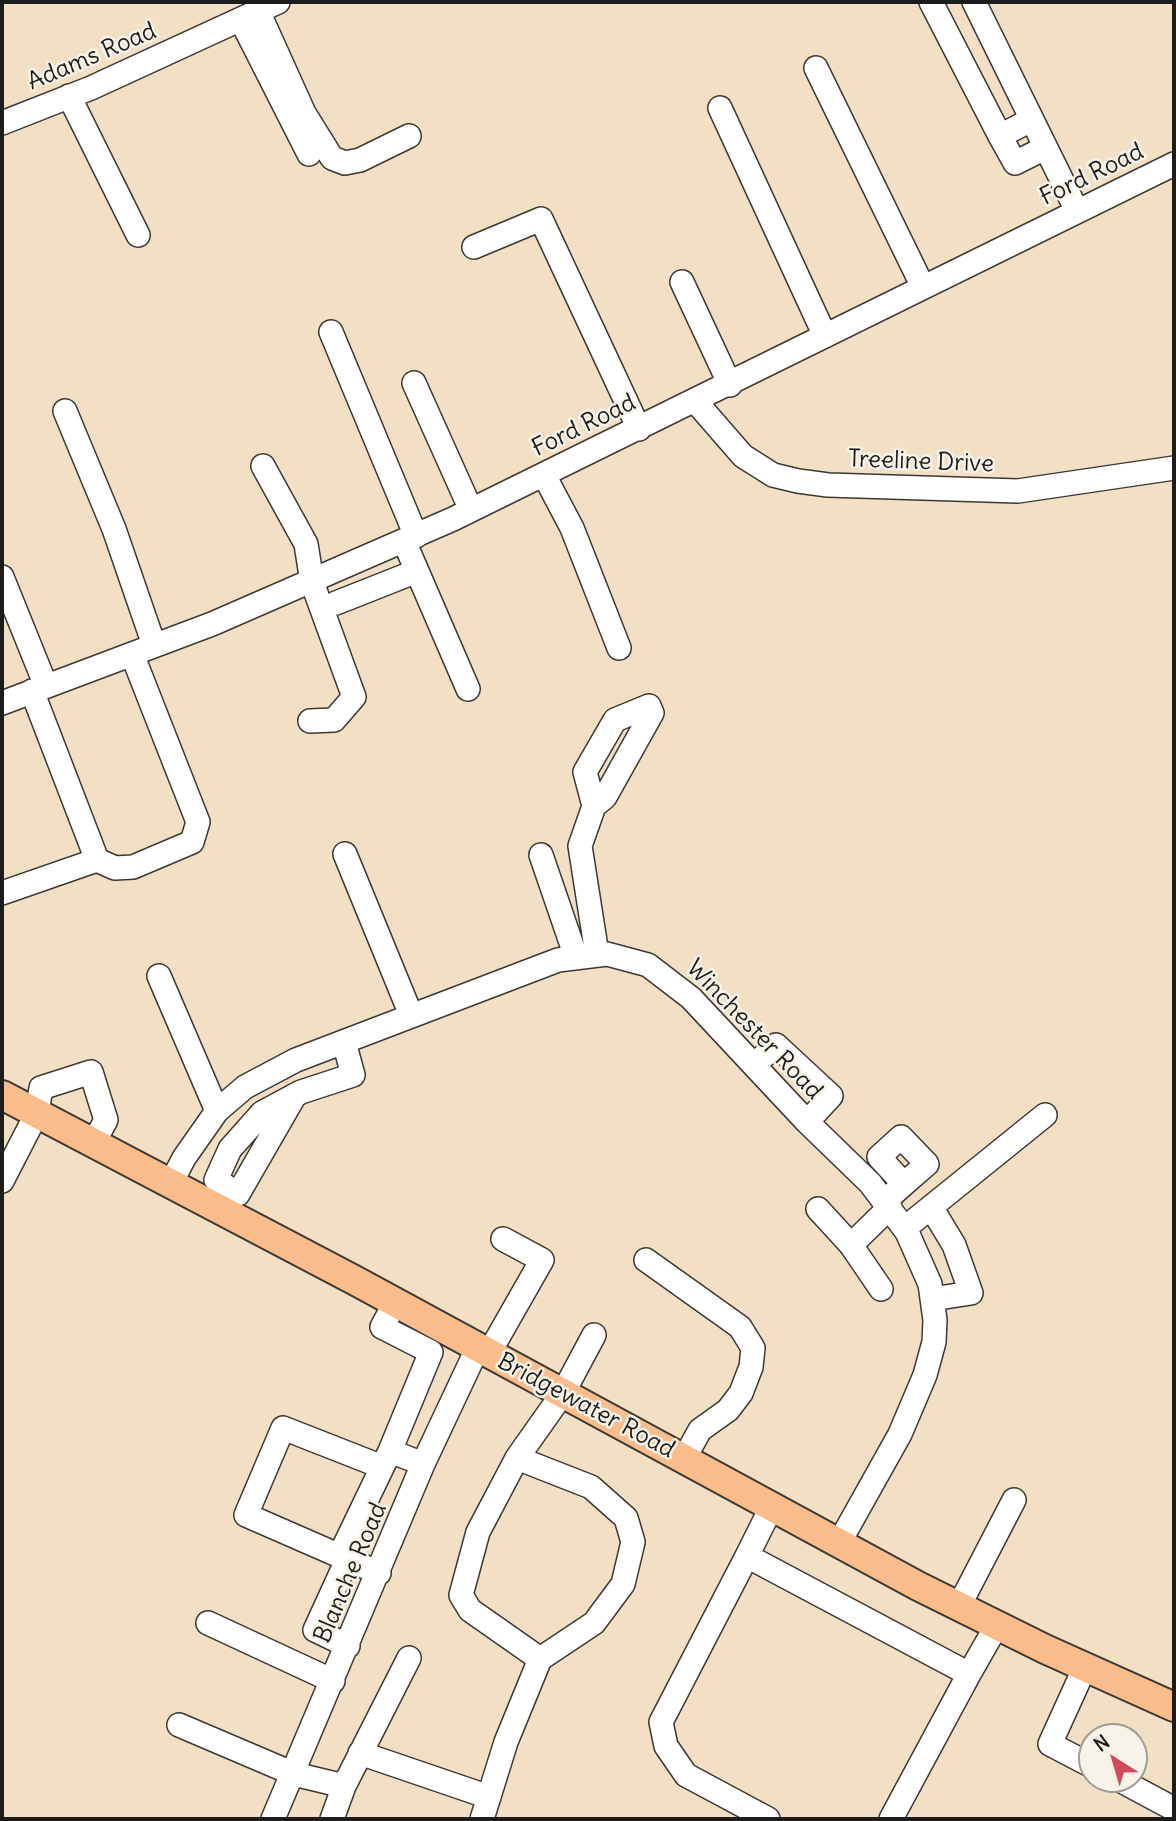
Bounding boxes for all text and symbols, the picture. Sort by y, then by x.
street label: Adams Road [23,17,161,97]
street label: Ford Road [1036,138,1148,212]
street label: Ford Road [528,389,640,463]
street label: Treeline Drive [848,445,994,479]
street label: Winchester Road [680,954,828,1106]
street label: Bridgewater Road [493,1347,679,1465]
street label: Blanche Road [309,1498,393,1648]
north arrow [1078,1723,1148,1793]
text: N [1089,1729,1114,1756]

